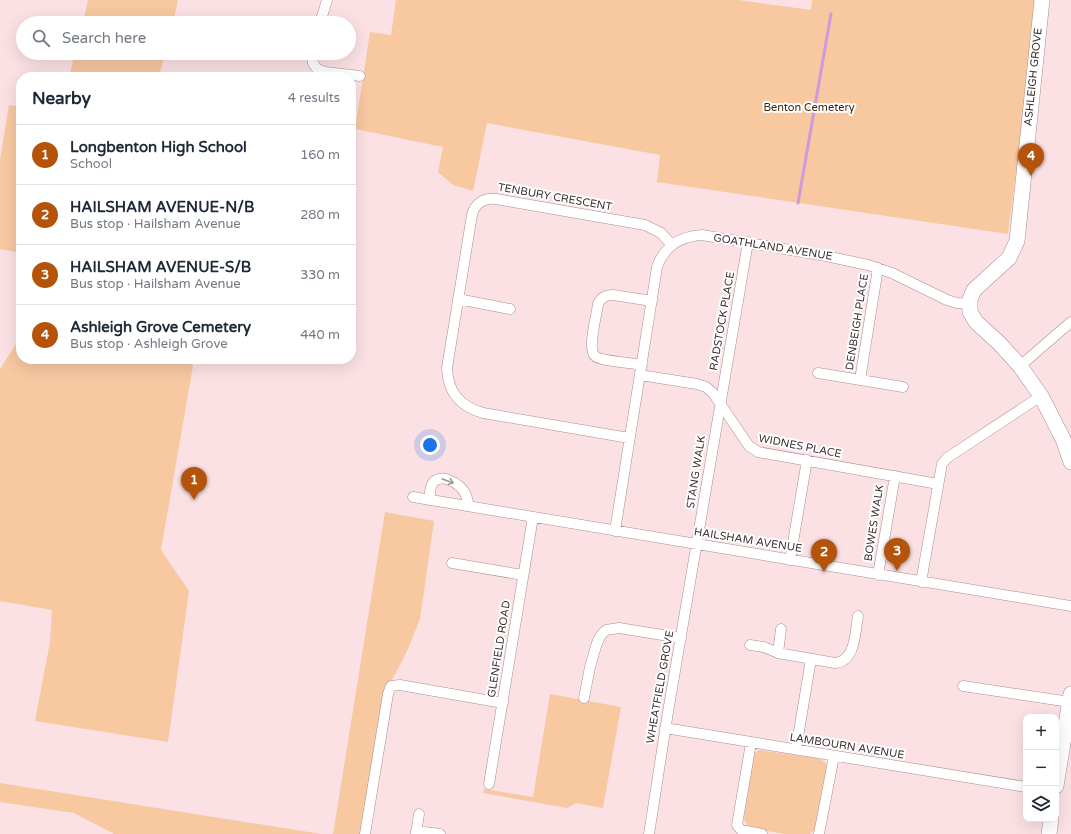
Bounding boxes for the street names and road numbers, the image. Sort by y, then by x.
street label: ASHLEIGH GROVE [1021,27,1045,127]
street label: TENBURY CRESCENT [497,181,613,213]
street label: GOATHLAND AVENUE [712,231,834,263]
street label: RADSTOCK PLACE [707,271,737,371]
street label: DENBEIGH PLACE [843,273,871,371]
street label: WIDNES PLACE [757,432,843,460]
street label: STANG WALK [684,434,708,509]
street label: BOWES WALK [862,483,887,562]
street label: HAILSHAM AVENUE [693,525,803,555]
street label: GLENFIELD ROAD [485,600,513,698]
street label: WHEATFIELD GROVE [644,629,676,745]
street label: LAMBOURN AVENUE [789,731,905,761]

